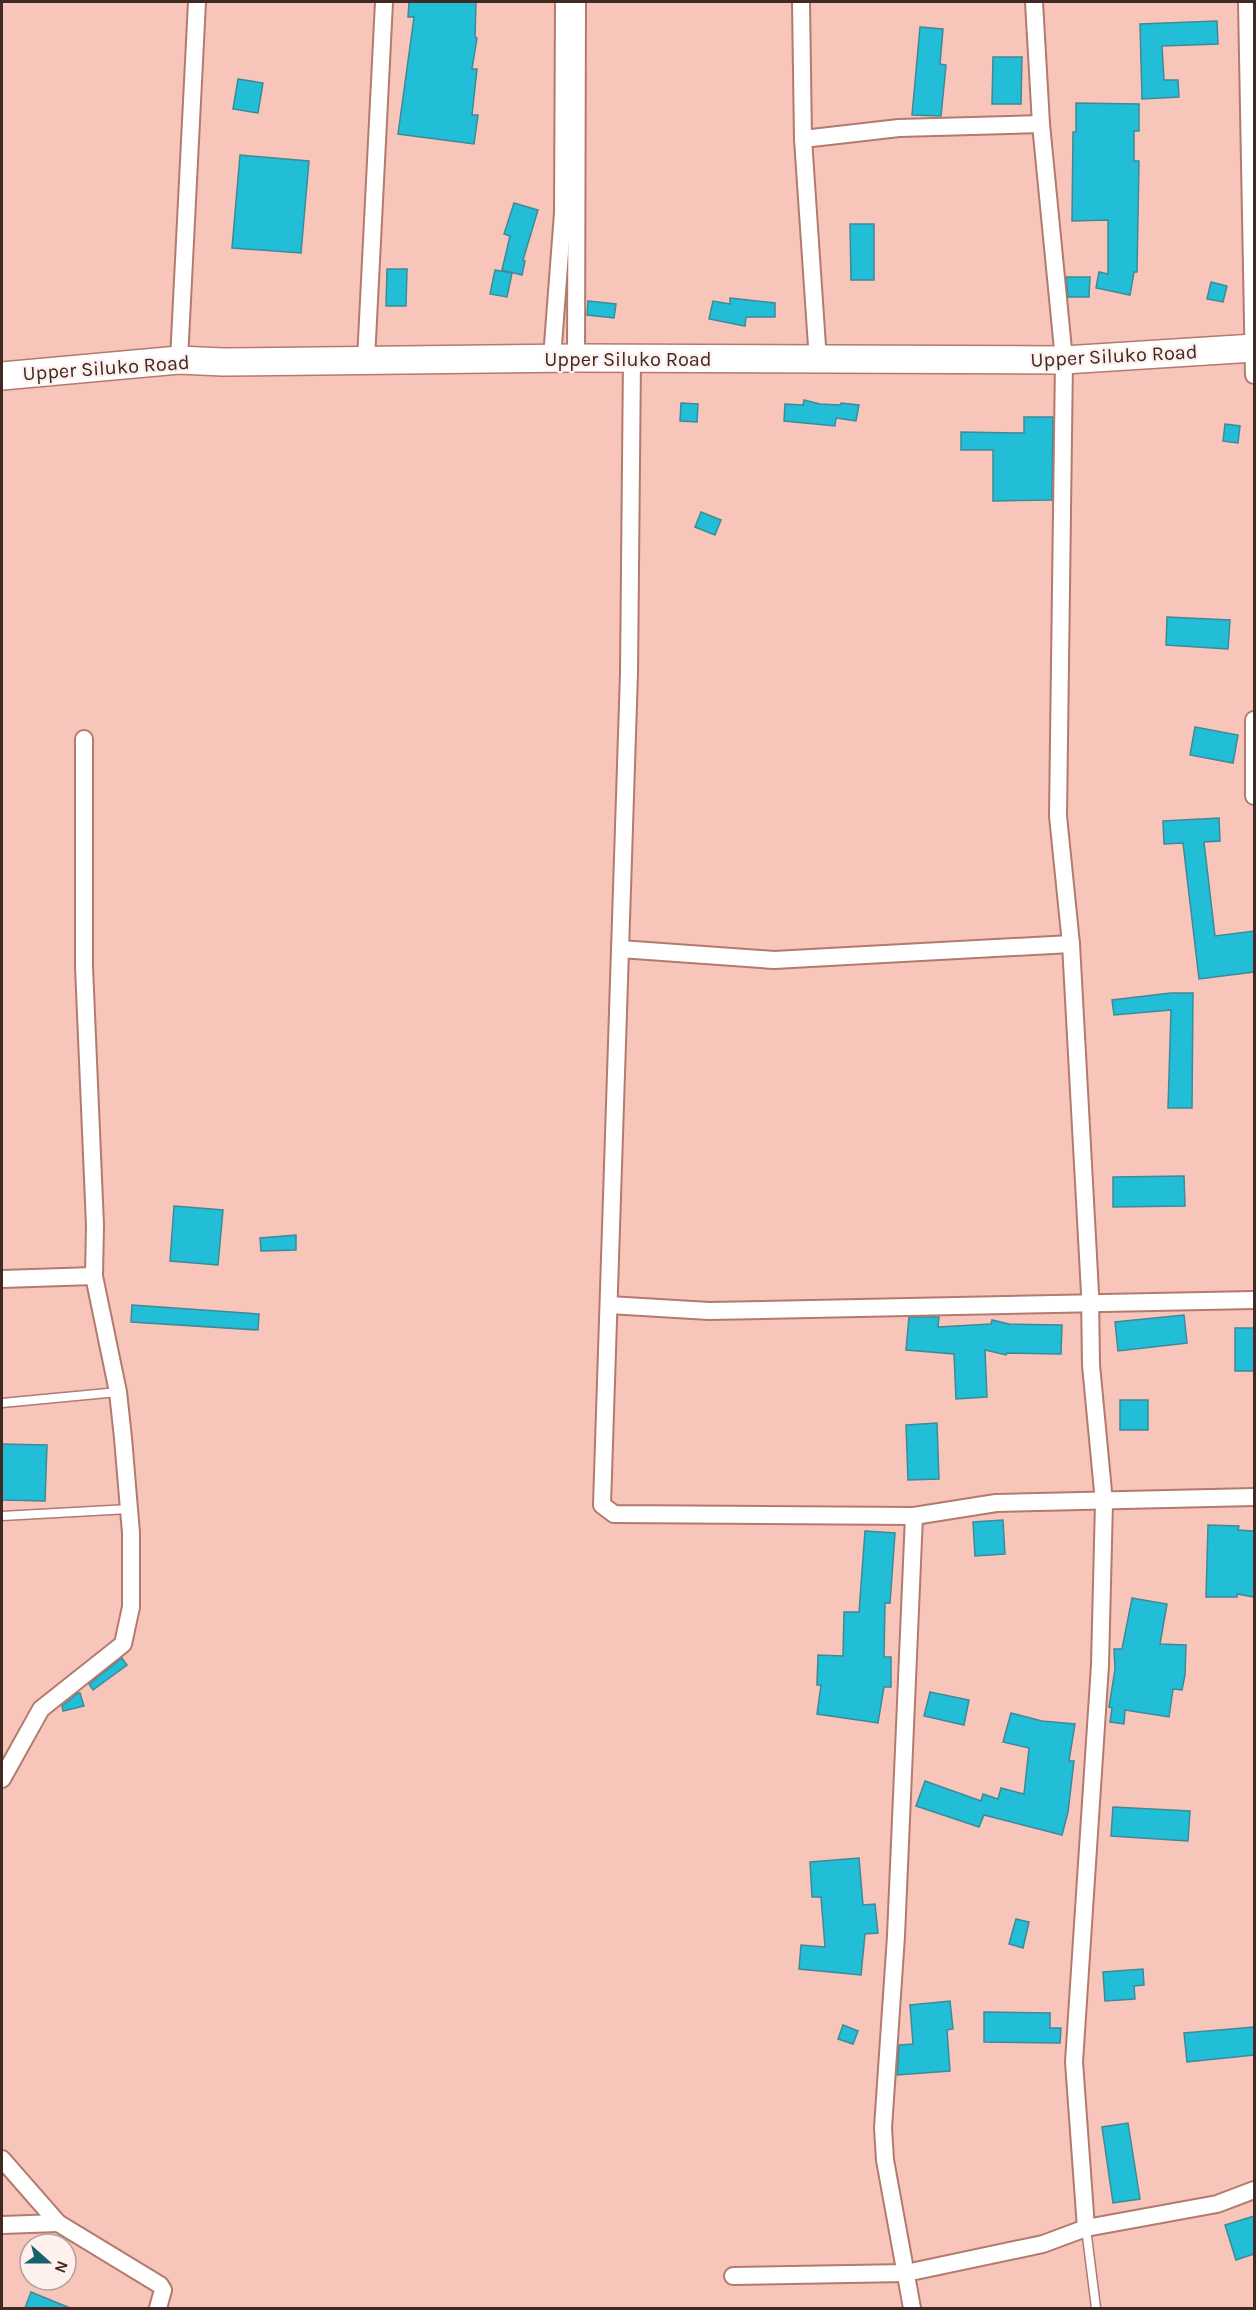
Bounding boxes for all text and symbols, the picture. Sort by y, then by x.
street label: Upper Siluko Road [1030,340,1198,372]
street label: Upper Siluko Road [544,348,712,371]
street label: Upper Siluko Road [22,351,190,385]
north arrow [18,2232,78,2292]
text: N [51,2258,72,2276]

